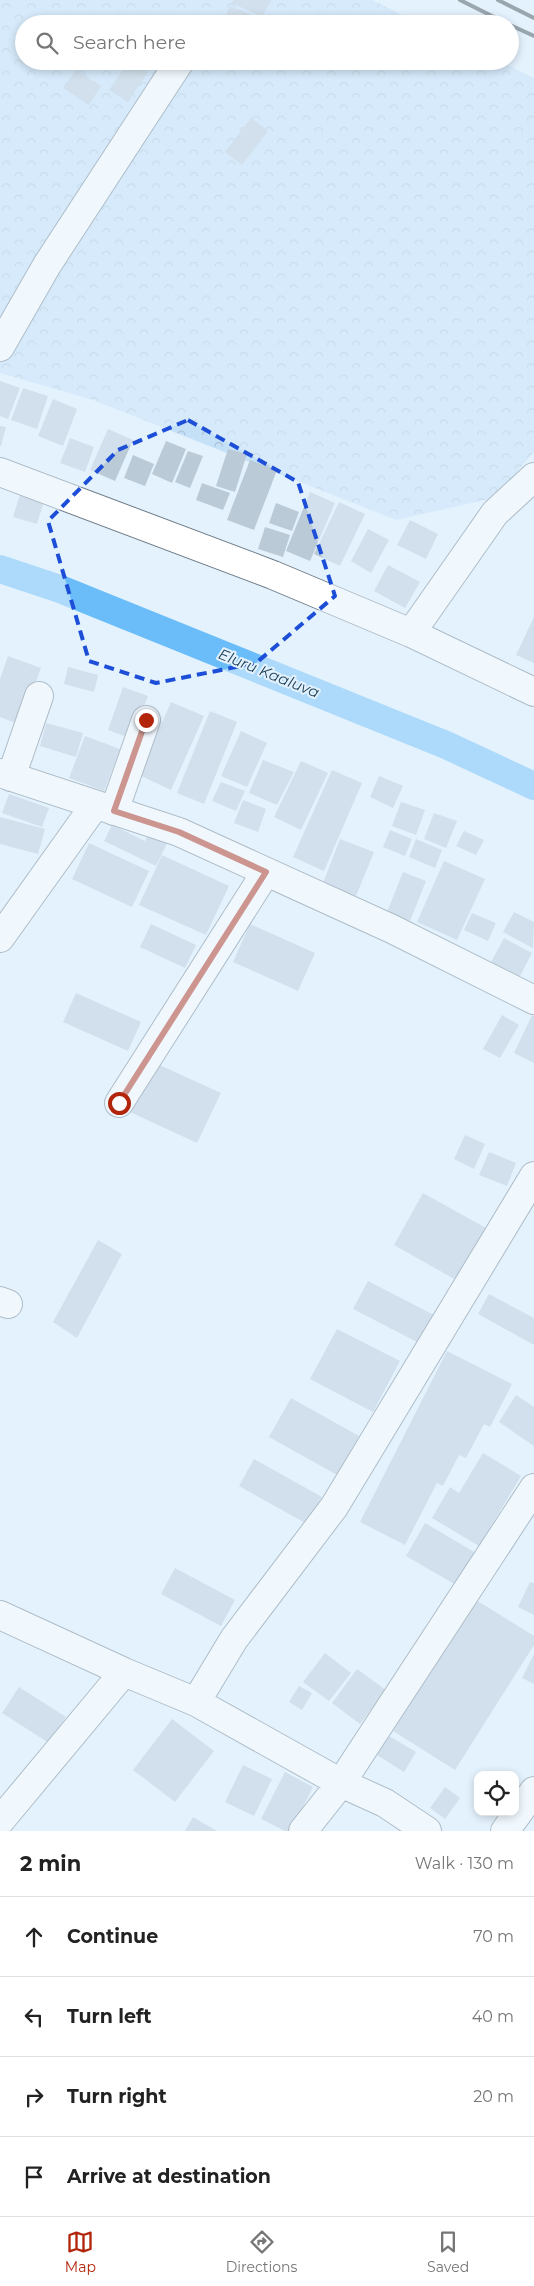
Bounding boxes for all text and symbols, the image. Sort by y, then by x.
search box [15,15,519,70]
icon: search [33,29,61,57]
text: Search here [73,31,186,54]
water label: Eluru Kaaluva [216,644,322,702]
route end [135,709,158,732]
route start [108,1092,131,1115]
map controls [474,1771,519,1816]
button: locate [474,1771,519,1816]
text: 2 min [20,1851,81,1876]
text: Walk · 130 m [415,1854,514,1873]
icon: ahead [20,1923,48,1951]
text: Continue [67,1925,158,1948]
text: 70 m [473,1927,514,1946]
icon: left [20,2003,48,2031]
text: Turn left [67,2005,152,2028]
text: 40 m [472,2007,514,2026]
icon: right [20,2083,48,2111]
text: Turn right [67,2085,167,2108]
text: 20 m [473,2087,514,2106]
icon: arrive [20,2163,48,2191]
text: Arrive at destination [67,2165,271,2188]
tab: Map [65,2228,96,2276]
tab: Directions [226,2228,297,2276]
tab: Saved [427,2228,469,2276]

